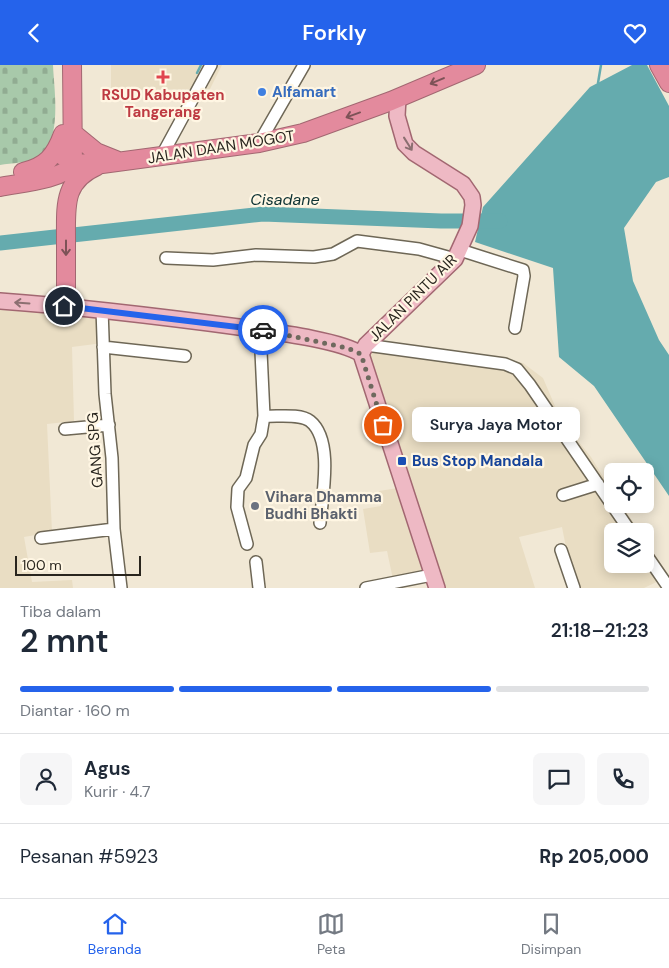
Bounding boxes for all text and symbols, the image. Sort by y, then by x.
text: Forkly [302,18,367,47]
icon: back [20,19,48,47]
icon: heart [621,19,649,47]
marker: RSUD Kabupaten Tangerang [156,70,170,84]
one-way arrow [430,77,445,87]
place label: Alfamart [272,82,336,102]
place label: RSUD Kabupaten Tangerang [101,85,225,122]
marker: Alfamart [256,86,268,98]
one-way arrow [346,111,361,120]
street label: JALAN DAAN MOGOT [146,126,296,168]
one-way arrow [402,137,413,151]
water label: Cisadane [250,189,320,210]
one-way arrow [61,240,71,256]
street label: JALAN PINTU AIR [365,250,461,346]
pin [43,285,85,327]
icon: home [50,292,78,320]
one-way arrow [15,298,31,308]
courier [238,305,288,355]
icon: car [249,316,277,344]
pin [362,404,404,446]
callout: Surya Jaya Motor [413,407,580,443]
street label: GANG SPG [82,411,108,489]
icon: bag [369,411,397,439]
text: Surya Jaya Motor [430,414,562,435]
place label: Bus Stop Mandala [412,451,543,471]
marker: Bus Stop Mandala [396,455,408,467]
map controls [604,463,654,573]
button: locate [604,463,654,513]
place label: Vihara Dhamma Budhi Bhakti [265,487,382,524]
marker: Vihara Dhamma Budhi Bhakti [249,500,261,512]
button: layers [604,523,654,573]
scale bar [15,553,141,576]
text: 100 m [22,556,62,574]
text: Tiba dalam [20,601,101,622]
text: 21:18–21:23 [551,618,649,643]
text: 2 mnt [20,620,109,662]
text: Diantar · 160 m [20,700,130,721]
button: person [20,753,72,805]
button: chat [533,753,585,805]
button: phone [597,753,649,805]
text: Agus [84,756,131,781]
text: Kurir · 4.7 [84,781,151,802]
text: Pesanan #5923 [20,844,158,869]
text: Rp 205,000 [539,844,649,869]
tab: Beranda [88,910,141,958]
tab: Peta [317,910,345,958]
tab: Disimpan [521,910,581,958]

